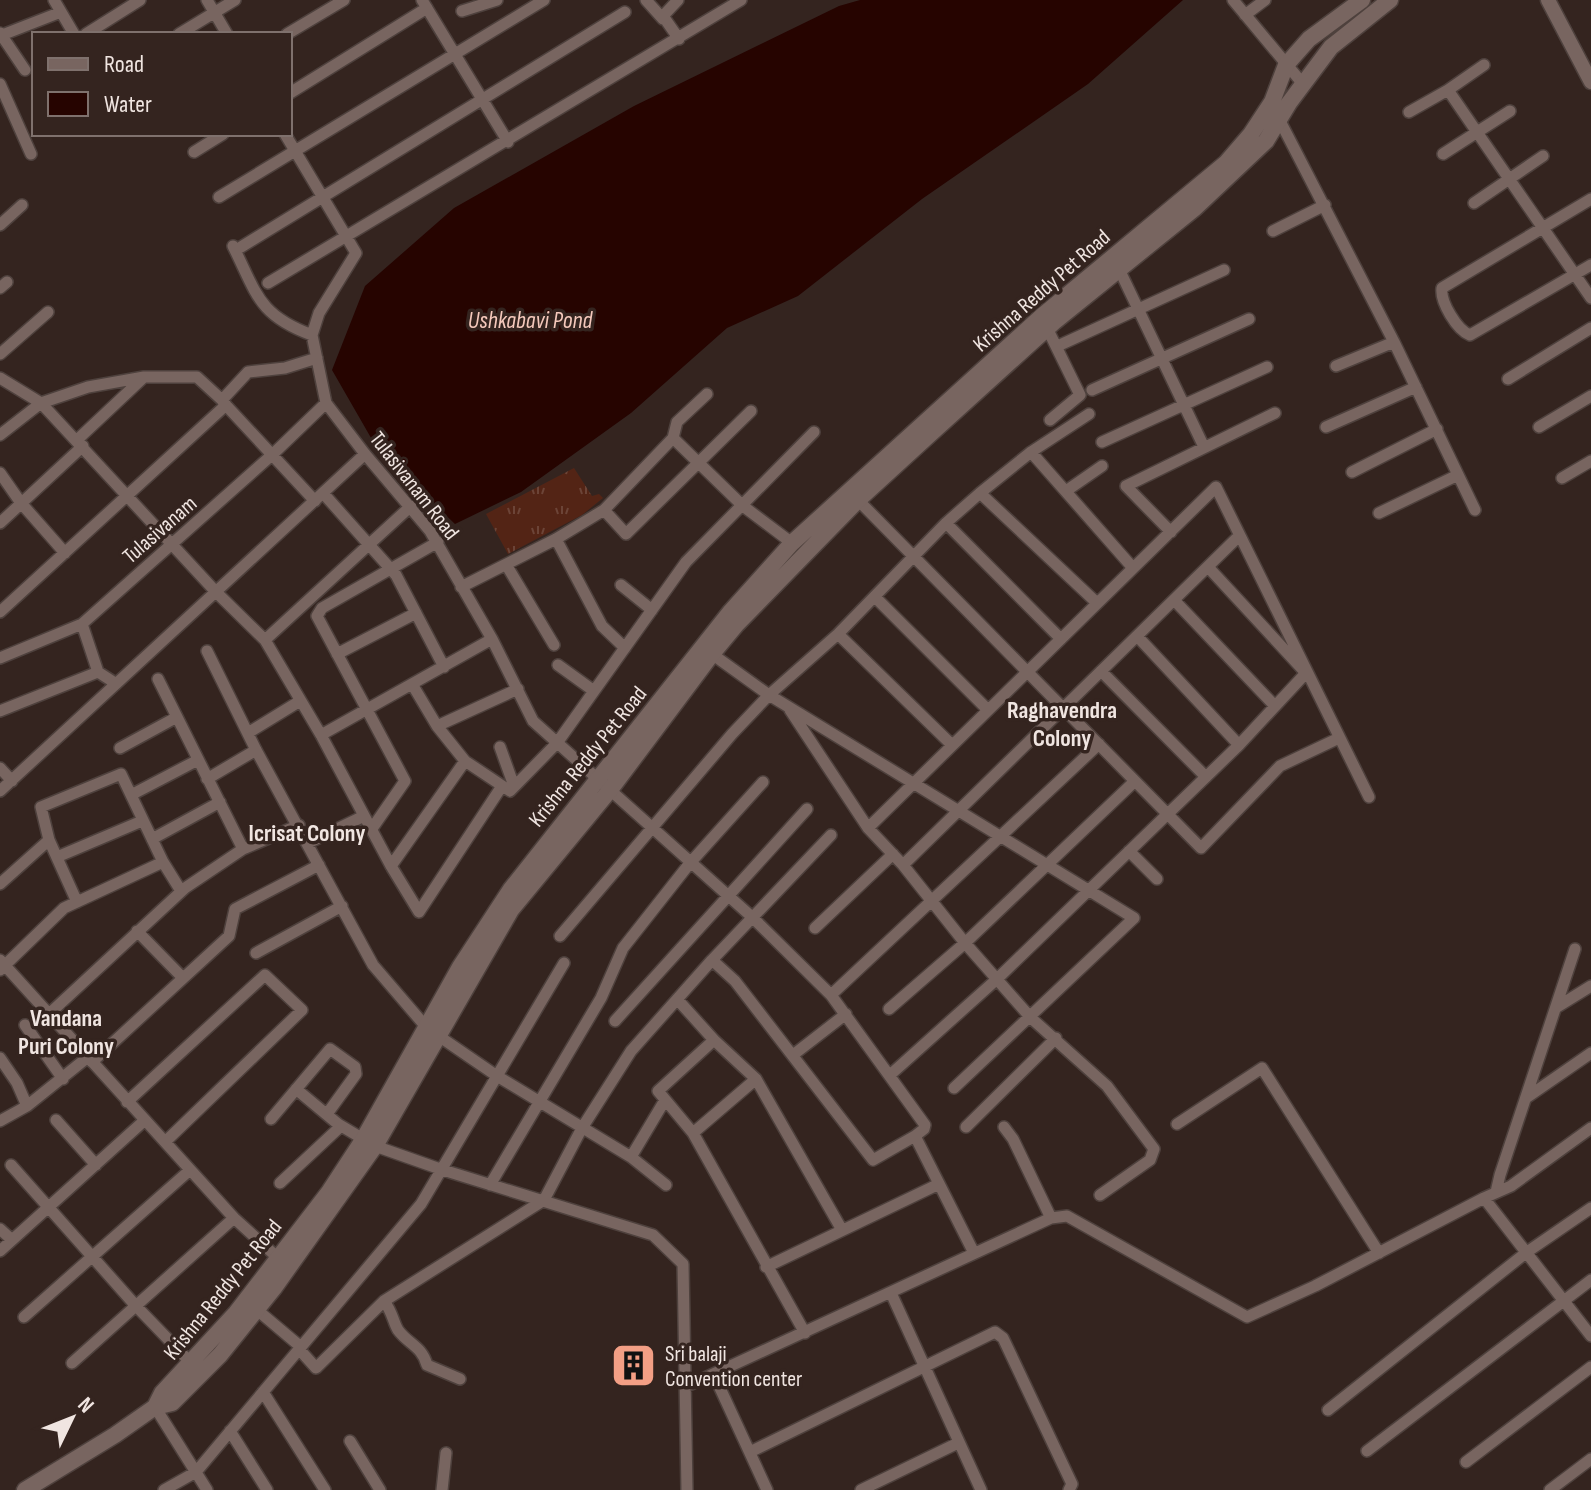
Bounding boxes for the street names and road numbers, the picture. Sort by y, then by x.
street label: Krishna Reddy Pet Road [968,224,1116,358]
street label: Tulasivanam Road [363,426,464,545]
street label: Tulasivanam [117,490,203,570]
street label: Krishna Reddy Pet Road [523,681,653,833]
street label: Krishna Reddy Pet Road [158,1214,288,1366]

